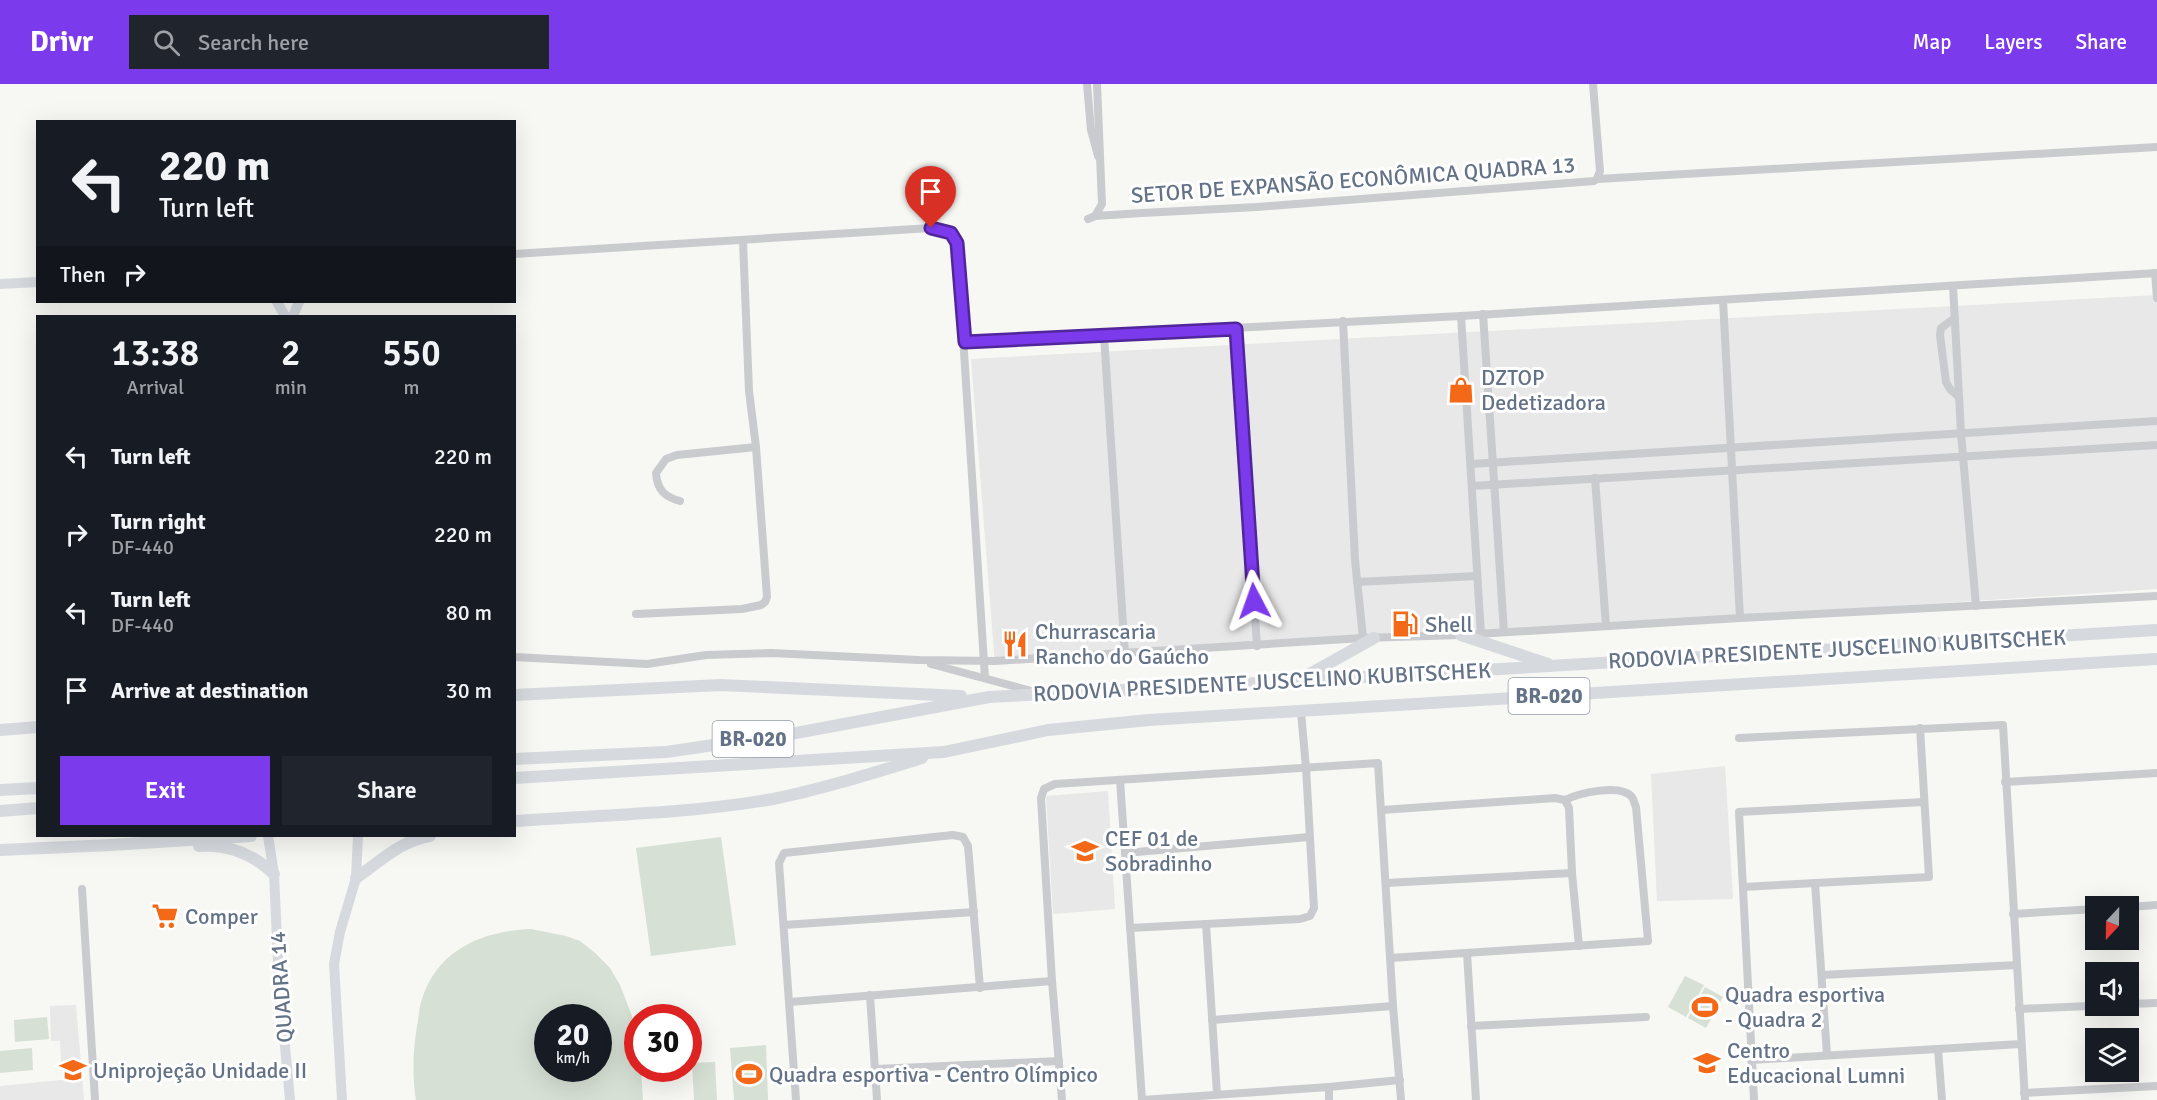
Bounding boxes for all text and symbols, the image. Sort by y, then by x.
search box [129,15,549,69]
text: Drivr [30,25,93,59]
icon: search [150,26,183,59]
text: Search here [198,29,309,56]
text: Map [1913,29,1951,55]
text: Layers [1984,29,2042,55]
text: Share [2075,29,2127,55]
text: 220 m [159,141,270,192]
icon: left [60,144,138,222]
street label: SETOR DE EXPANSÃO ECONÔMICA QUADRA 13 [1130,151,1576,209]
pin [905,166,956,228]
icon: arrive [914,175,947,208]
text: Turn left [159,192,254,225]
icon: right [118,258,151,291]
text: Then [60,261,106,288]
text: 13:38 [111,331,199,376]
text: 2 [281,331,301,376]
text: 550 [382,331,441,376]
place label: DZTOP Dedetizadora [1481,364,1606,416]
text: Arrival [127,375,184,400]
text: min [275,375,307,400]
text: m [403,375,419,400]
shop icon: DZTOP Dedetizadora [1446,375,1476,405]
icon: left [60,440,93,473]
text: Turn left [111,443,191,470]
text: 220 m [434,443,492,470]
text: Turn right [111,508,206,535]
icon: right [60,518,93,551]
text: 220 m [434,521,492,548]
text: DF-440 [111,535,174,560]
position arrow [1222,569,1286,633]
text: Turn left [111,586,191,613]
icon: left [60,596,93,629]
text: 80 m [446,599,492,626]
fuel station icon: Shell [1390,609,1420,639]
place label: Shell [1425,611,1473,638]
text: DF-440 [111,613,174,638]
place label: Churrascaria Rancho do Gaúcho [1035,618,1209,670]
street label: RODOVIA PRESIDENTE JUSCELINO KUBITSCHEK [1607,624,2067,674]
restaurant icon: Churrascaria Rancho do Gaúcho [1000,629,1030,659]
street label: RODOVIA PRESIDENTE JUSCELINO KUBITSCHEK [1032,657,1492,707]
icon: arrive [60,674,93,707]
text: Arrive at destination [111,677,308,704]
text: 30 m [446,677,492,704]
road number: BR-020 [1508,678,1590,714]
road number: BR-020 [712,721,794,757]
button: Exit [60,756,270,825]
button: Share [282,756,492,825]
place label: CEF 01 de Sobradinho [1105,825,1212,877]
school or university icon: CEF 01 de Sobradinho [1070,836,1100,866]
north arrow [2085,896,2139,950]
map controls [2085,896,2139,1082]
supermarket icon: Comper [150,901,180,931]
place label: Comper [185,903,258,930]
street label: QUADRA 14 [264,930,298,1044]
button: sound [2085,962,2139,1016]
place label: Quadra esportiva - Quadra 2 [1725,981,1885,1033]
sports icon: Quadra esportiva - Quadra 2 [1690,992,1720,1022]
speed limit sign: 30 [624,1004,702,1082]
text: 20 [557,1017,589,1054]
button: layers [2085,1028,2139,1082]
place label: Centro Educacional Lumni [1727,1037,1905,1089]
school or university icon: Centro Educacional Lumni [1692,1048,1722,1078]
text: km/h [556,1049,590,1067]
school or university icon: Uniprojeção Unidade II [58,1055,88,1085]
place label: Uniprojeção Unidade II [93,1057,307,1084]
sports icon: Quadra esportiva - Centro Olímpico [734,1059,764,1089]
place label: Quadra esportiva - Centro Olímpico [769,1061,1098,1088]

